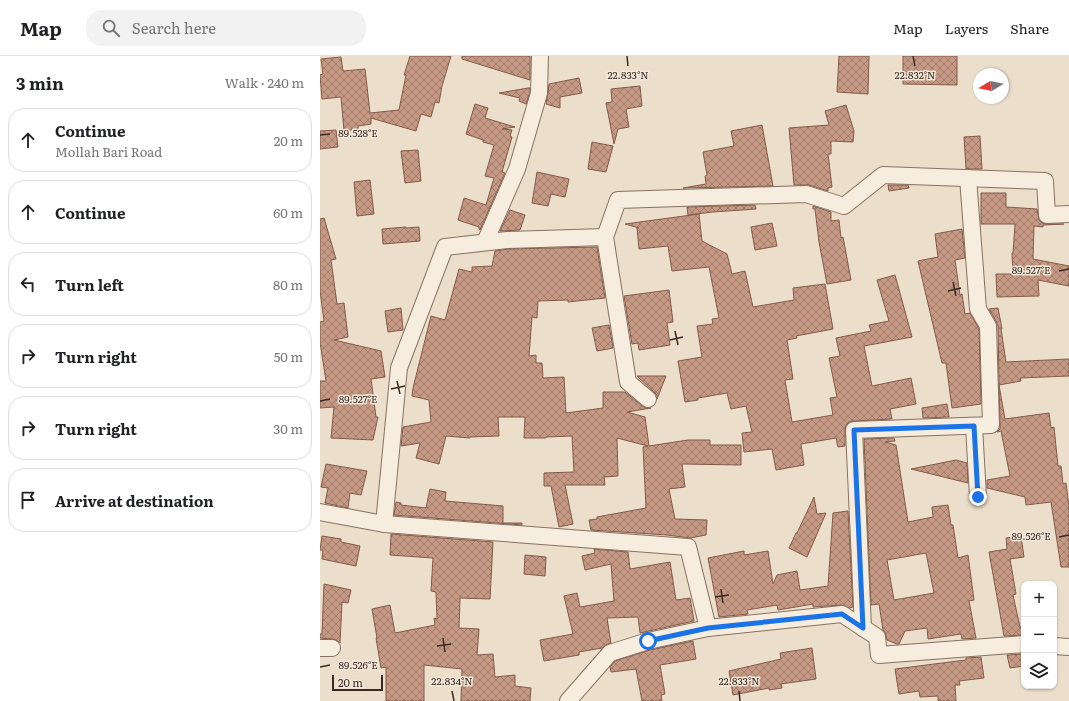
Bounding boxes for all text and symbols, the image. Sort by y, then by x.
search box [86,10,366,46]
text: Map [20,14,62,42]
text: Search here [132,16,216,39]
icon: search [100,17,122,39]
text: Map [893,18,923,38]
text: Layers [945,18,988,38]
text: Share [1010,18,1049,38]
text: 22.833°N [607,67,649,82]
text: 22.832°N [895,67,935,82]
north arrow [973,68,1009,104]
text: 3 min [16,70,64,95]
text: Walk · 240 m [225,73,304,92]
text: Continue [55,119,125,142]
text: 89.528°E [338,125,378,140]
icon: ahead [17,129,39,151]
text: 20 m [274,131,303,150]
text: Mollah Bari Road [55,142,162,161]
icon: ahead [17,201,39,223]
text: Continue [55,201,125,224]
text: 60 m [273,203,303,222]
text: 89.527°E [1012,262,1050,277]
icon: left [17,273,39,295]
text: Turn left [55,273,124,296]
text: 80 m [273,275,303,294]
icon: right [17,345,39,367]
text: Turn right [55,345,137,368]
text: 50 m [274,347,303,366]
text: 89.527°E [339,391,377,406]
icon: right [17,417,39,439]
text: Turn right [55,417,137,440]
text: 30 m [273,419,303,438]
route end [969,488,987,506]
icon: arrive [17,489,39,511]
text: Arrive at destination [55,489,214,512]
text: 89.526°E [1011,528,1051,543]
map controls [1021,581,1057,689]
button: + [1021,581,1057,617]
button: − [1021,617,1057,653]
route start [639,632,657,650]
button: layers [1021,653,1057,689]
text: 89.526°E [338,657,378,672]
scale bar [332,673,383,692]
text: 22.834°N [431,673,473,688]
text: 22.833°N [718,673,760,688]
text: 20 m [338,674,363,690]

